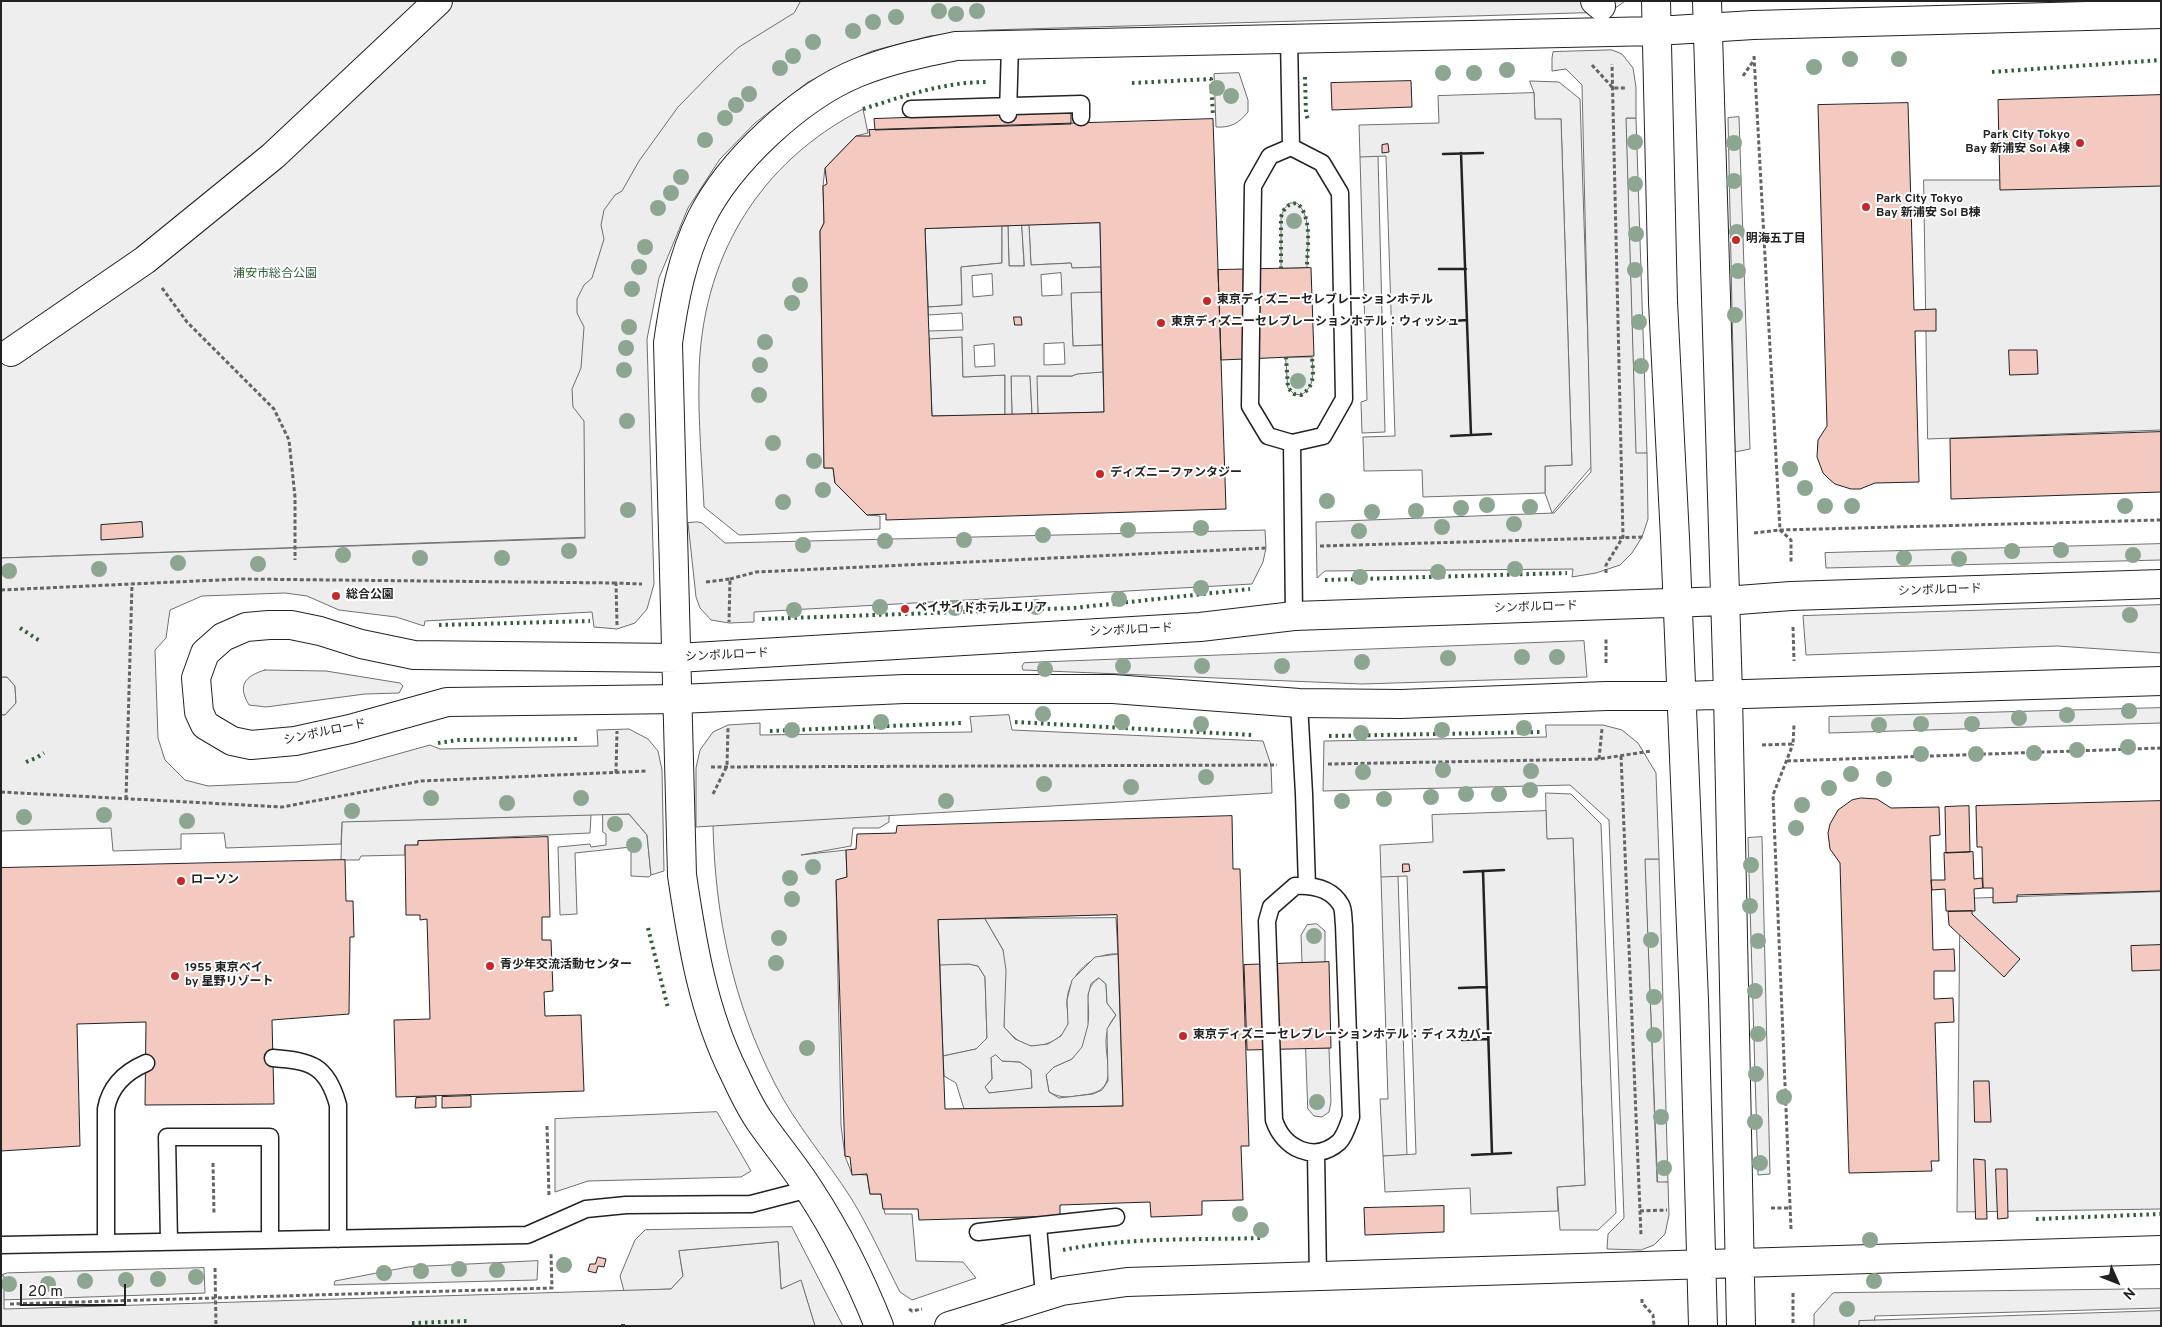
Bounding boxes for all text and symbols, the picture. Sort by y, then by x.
place label: Park City Tokyo Bay 新浦安 Sol A棟 [1965,129,2070,157]
marker: Park City Tokyo Bay 新浦安 Sol A棟 [2074,137,2086,149]
place label: Park City Tokyo Bay 新浦安 Sol B棟 [1876,193,1981,221]
marker: Park City Tokyo Bay 新浦安 Sol B棟 [1860,201,1872,213]
place label: 明海五丁目 [1746,233,1806,247]
marker: 明海五丁目 [1730,234,1742,246]
park label: 浦安市総合公園 [233,268,317,282]
place label: 東京ディズニーセレブレーションホテル [1217,294,1433,308]
marker: 東京ディズニーセレブレーションホテル [1201,295,1213,307]
place label: 東京ディズニーセレブレーションホテル：ウィッシュ [1171,316,1459,330]
marker: 東京ディズニーセレブレーションホテル：ウィッシュ [1155,317,1167,329]
place label: ディズニーファンタジー [1110,467,1242,481]
marker: ディズニーファンタジー [1094,468,1106,480]
street label: シンボルロード [1898,582,1982,600]
place label: 総合公園 [346,589,394,603]
marker: 総合公園 [330,590,342,602]
street label: シンボルロード [1494,599,1578,617]
place label: ベイサイドホテルエリア [915,602,1047,616]
marker: ベイサイドホテルエリア [899,603,911,615]
street label: シンボルロード [1089,622,1173,640]
street label: シンボルロード [685,647,769,665]
street label: シンボルロード [282,717,368,749]
place label: ローソン [191,874,239,888]
marker: ローソン [175,875,187,887]
place label: 青少年交流活動センター [500,959,632,973]
marker: 青少年交流活動センター [484,960,496,972]
place label: 1955 東京ベイ by 星野リゾート [185,962,274,990]
marker: 1955 東京ベイ by 星野リゾート [169,970,181,982]
place label: 東京ディズニーセレブレーションホテル：ディスカバー [1193,1029,1493,1043]
marker: 東京ディズニーセレブレーションホテル：ディスカバー [1177,1030,1189,1042]
north arrow [2092,1257,2142,1307]
scale bar [22,1274,129,1306]
text: 20 m [28,1283,63,1302]
text: N [2119,1283,2138,1302]

